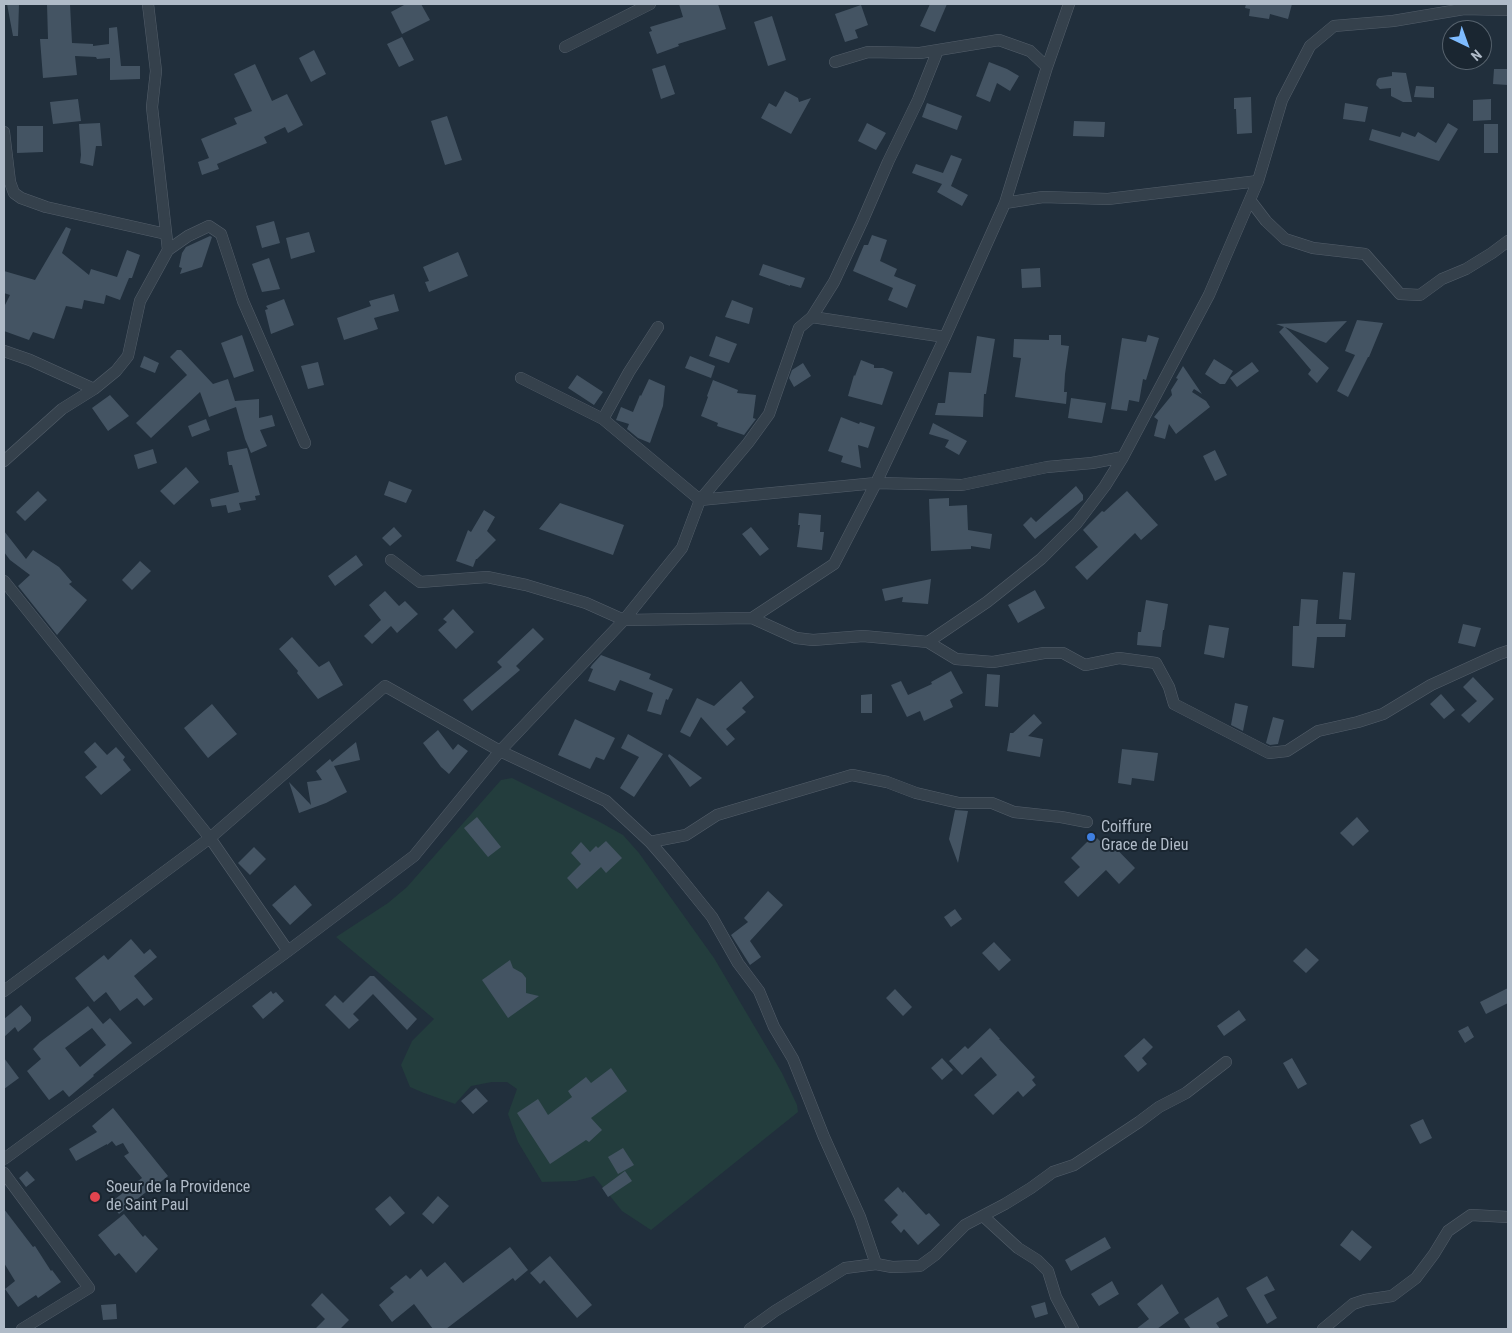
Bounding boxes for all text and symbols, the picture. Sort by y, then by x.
north arrow [1442,20,1492,70]
text: N [1468,47,1485,64]
place label: Coiffure Grace de Dieu [1101,818,1188,856]
marker: Coiffure Grace de Dieu [1085,831,1097,843]
place label: Soeur de la Providence de Saint Paul [106,1178,250,1216]
marker: Soeur de la Providence de Saint Paul [88,1190,102,1204]

